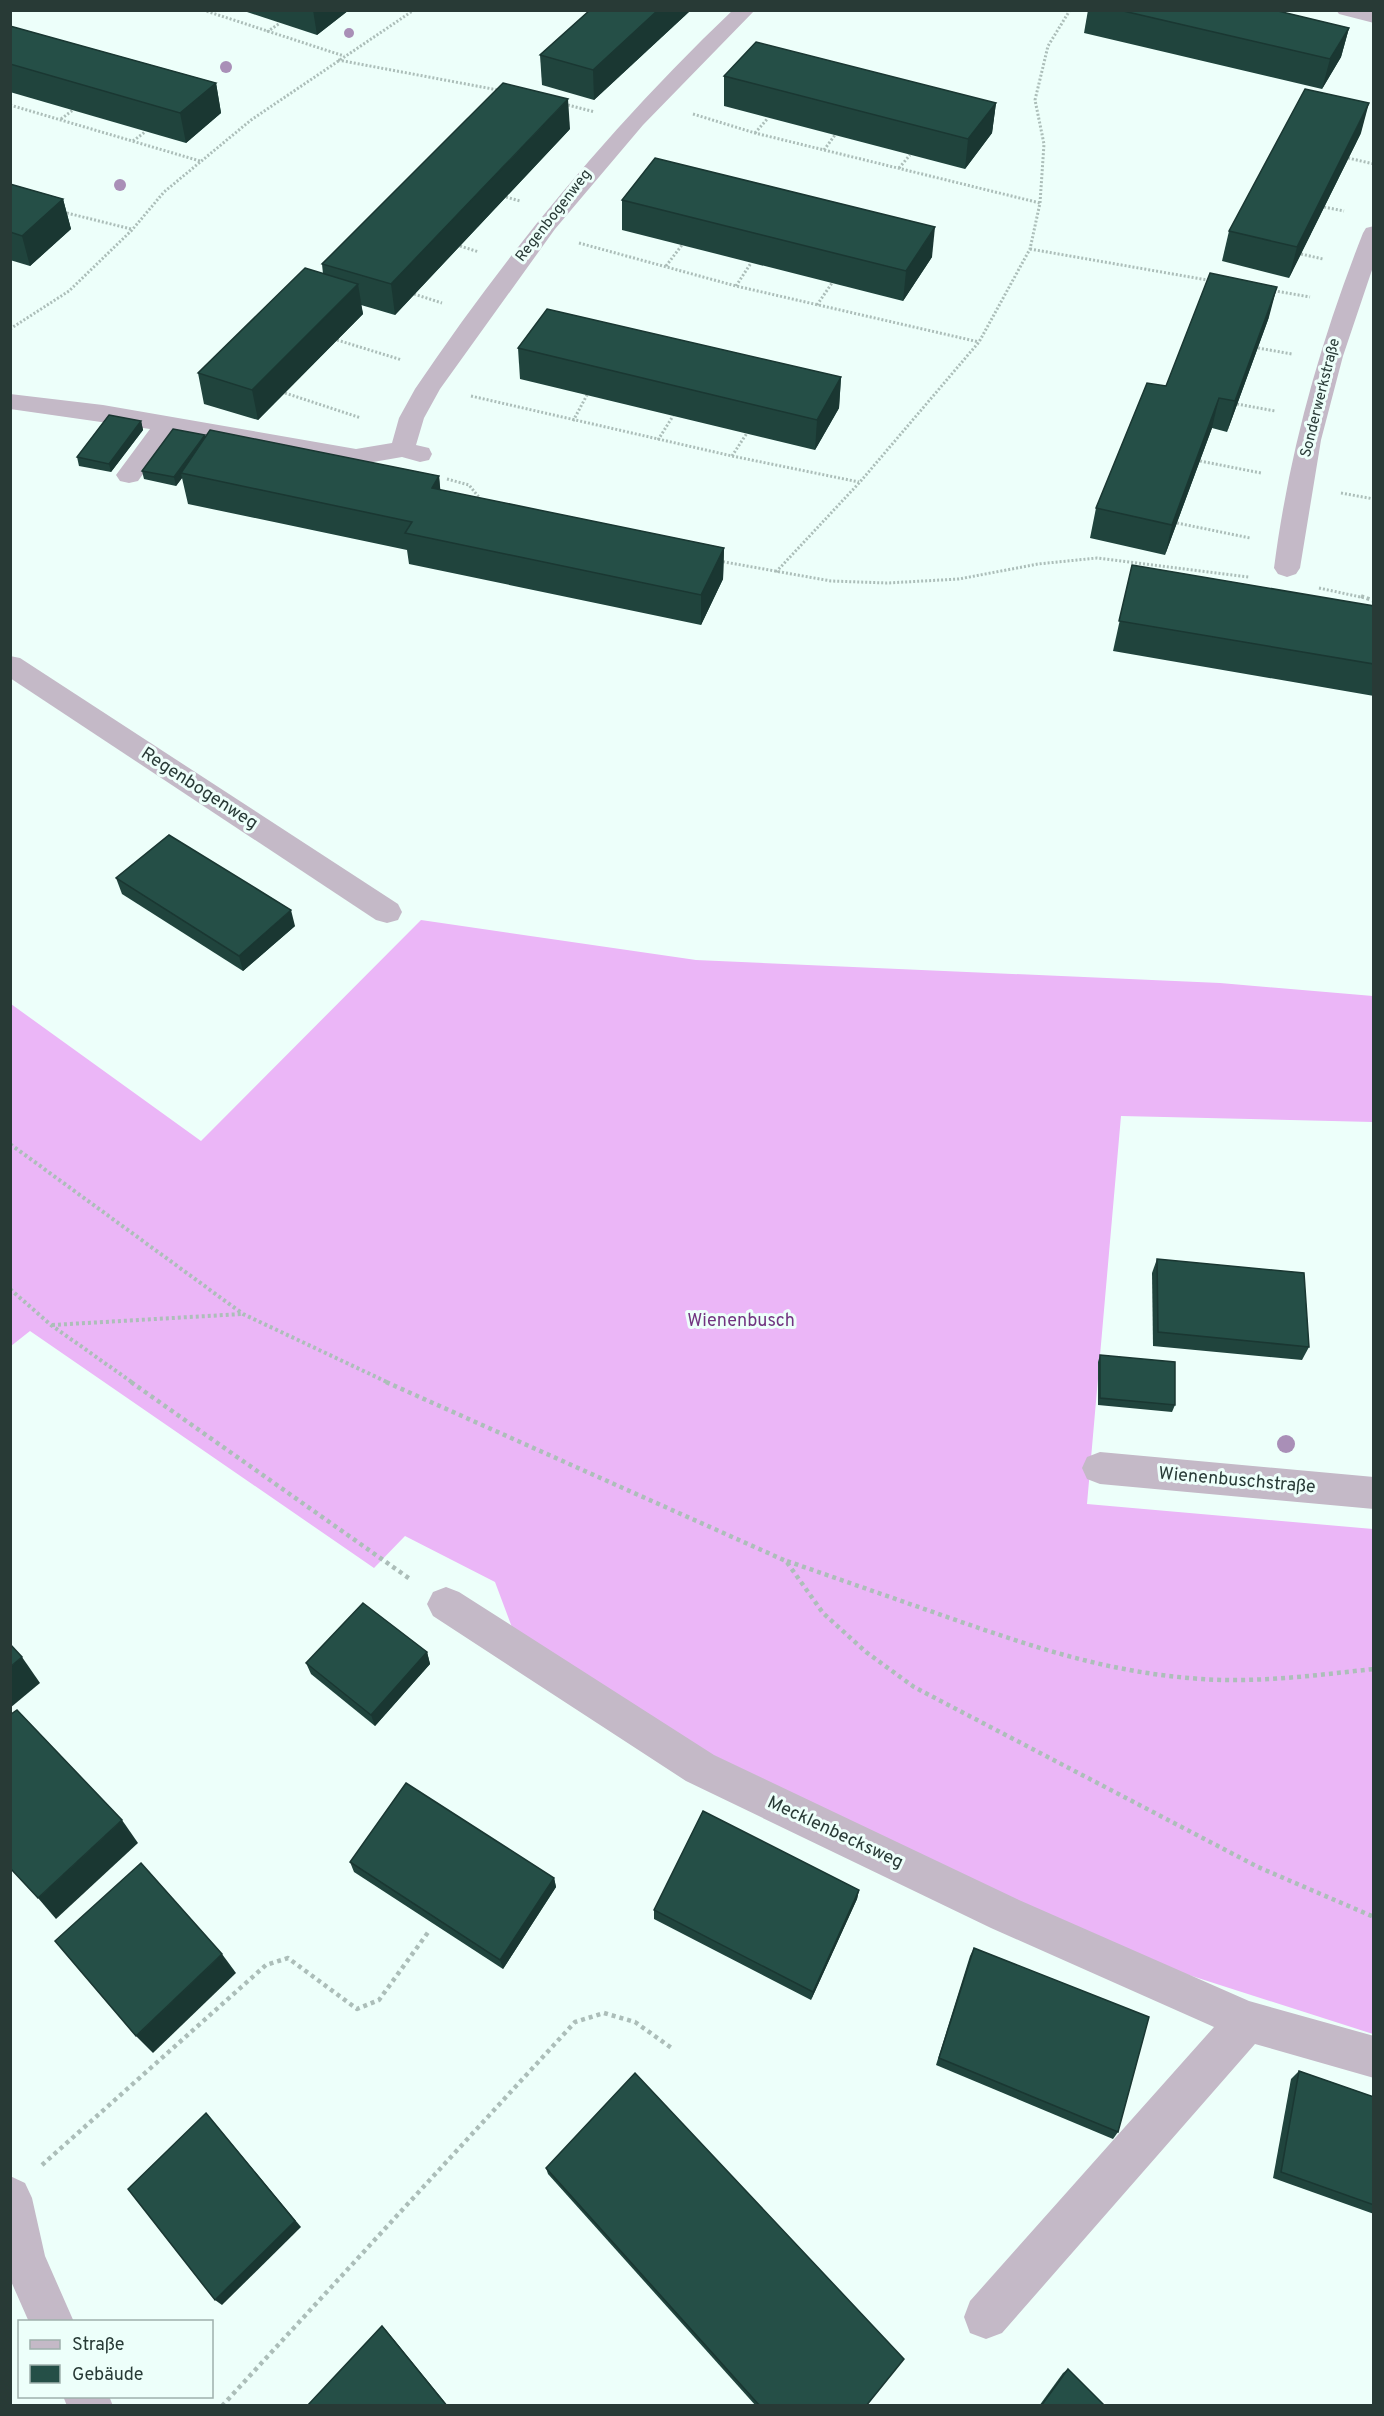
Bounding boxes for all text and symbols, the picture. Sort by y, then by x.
street label: Regenbogenweg [512,166,596,266]
street label: Sonderwerkstraße [1297,336,1345,460]
street label: Regenbogenweg [136,743,262,835]
park label: Wienenbusch [687,1310,795,1333]
street label: Wienenbuschstraße [1157,1463,1317,1499]
street label: Mecklenbecksweg [763,1791,907,1875]
legend [18,2320,213,2398]
text: Straße [72,2334,124,2357]
text: Gebäude [72,2364,144,2387]

